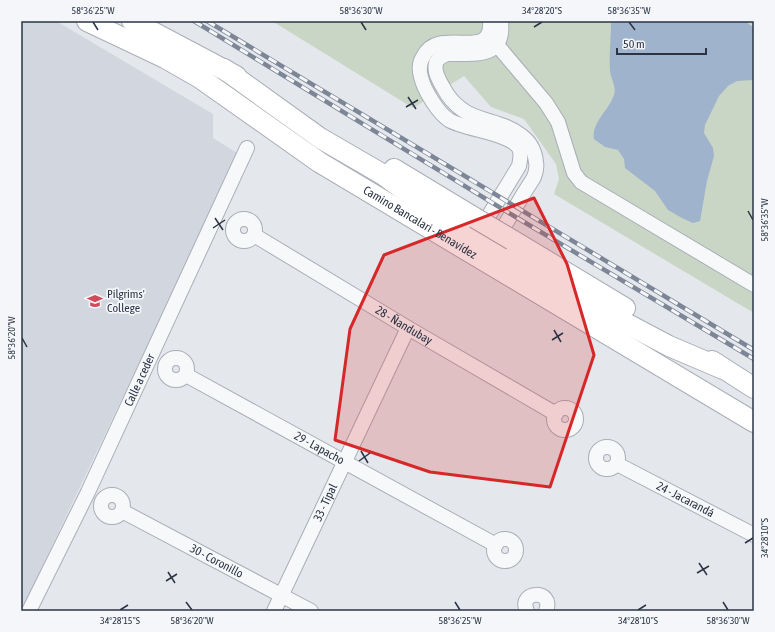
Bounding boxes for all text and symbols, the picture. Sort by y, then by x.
text: 58°36'25"W [71,5,115,16]
text: 58°36'30"W [339,5,383,16]
text: 34°28'20"S [522,5,562,16]
text: 58°36'35"W [607,5,651,16]
scale bar [617,30,706,56]
text: 50 m [623,37,645,51]
street label: Camino Bancalari - Benavídez [361,183,480,262]
text: 58°36'35"W [759,198,770,242]
place label: Pilgrims' College [107,287,145,315]
school or university icon: Pilgrims' College [86,292,104,310]
street label: 28 - Ñandubay [373,303,435,348]
text: 58°36'20"W [6,316,17,360]
street label: Calle a ceder [122,351,158,409]
street label: 29 - Lapacho [292,429,347,468]
street label: 24 - Jacarandá [654,479,717,520]
street label: 33 - Tipal [310,481,341,524]
text: 34°28'10"S [759,518,770,558]
street label: 30 - Coronillo [188,541,246,581]
text: 34°28'15"S [100,615,140,626]
text: 58°36'20"W [170,615,214,626]
text: 58°36'25"W [438,615,482,626]
text: 34°28'10"S [618,615,658,626]
text: 58°36'30"W [706,615,750,626]

